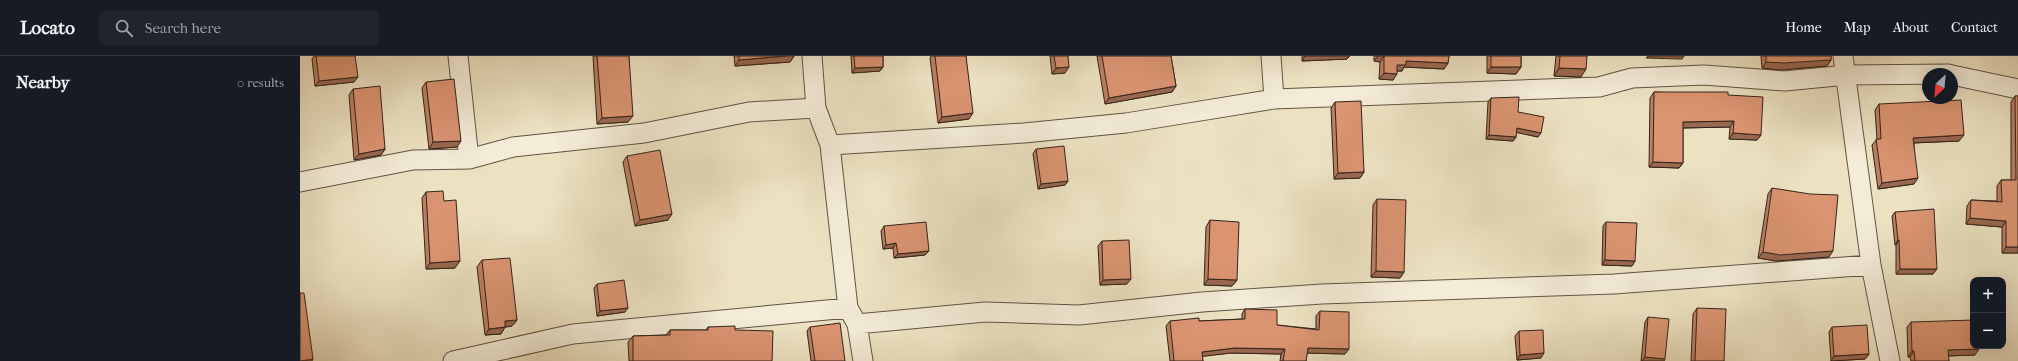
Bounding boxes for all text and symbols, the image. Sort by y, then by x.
search box [99,10,379,46]
text: Locato [20,17,75,39]
icon: search [113,17,135,39]
text: Search here [145,19,221,37]
text: Home [1785,19,1822,36]
text: Map [1844,19,1871,36]
text: About [1893,19,1929,36]
text: Contact [1951,19,1998,36]
north arrow [1922,68,1958,104]
text: Nearby [16,72,70,92]
text: 0 results [237,75,284,90]
map controls [1970,277,2006,349]
button: + [1970,277,2006,313]
button: − [1970,313,2006,349]

